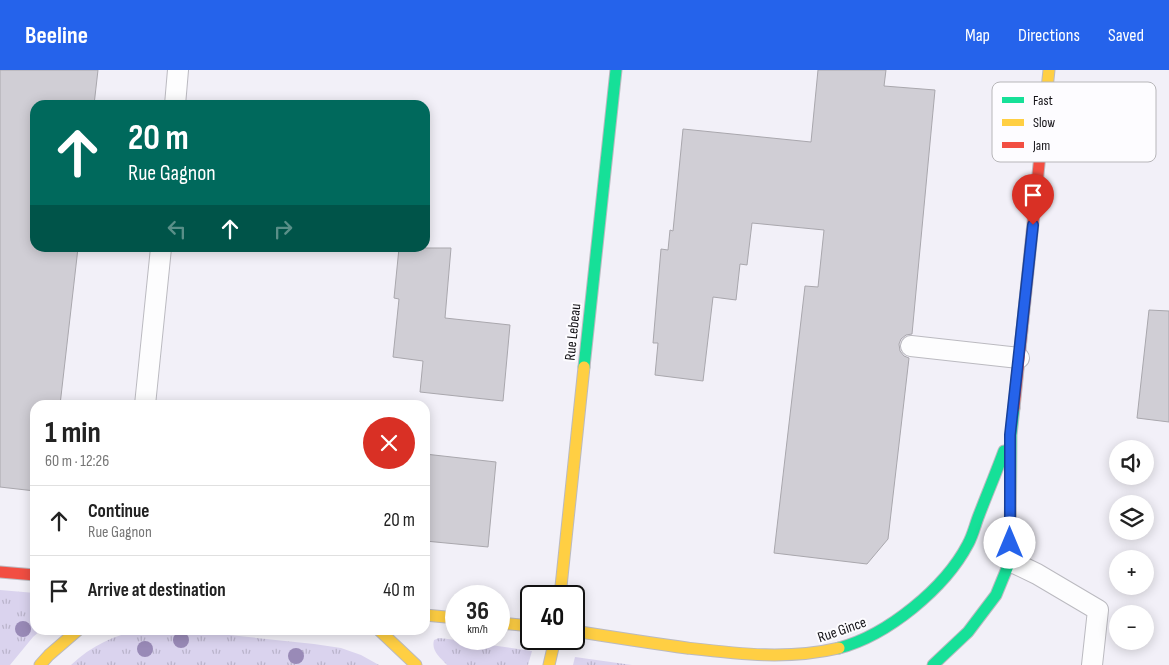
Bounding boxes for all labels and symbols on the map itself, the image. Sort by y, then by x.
legend [992,82,1156,162]
text: Fast [1033,92,1053,109]
text: Slow [1033,114,1055,131]
text: Jam [1032,137,1050,154]
pin [1012,174,1054,225]
street label: Rue Lebeau [561,302,585,362]
position arrow [983,516,1035,568]
speed limit sign: 40 [520,585,585,650]
street label: Rue Gince [815,613,869,647]

